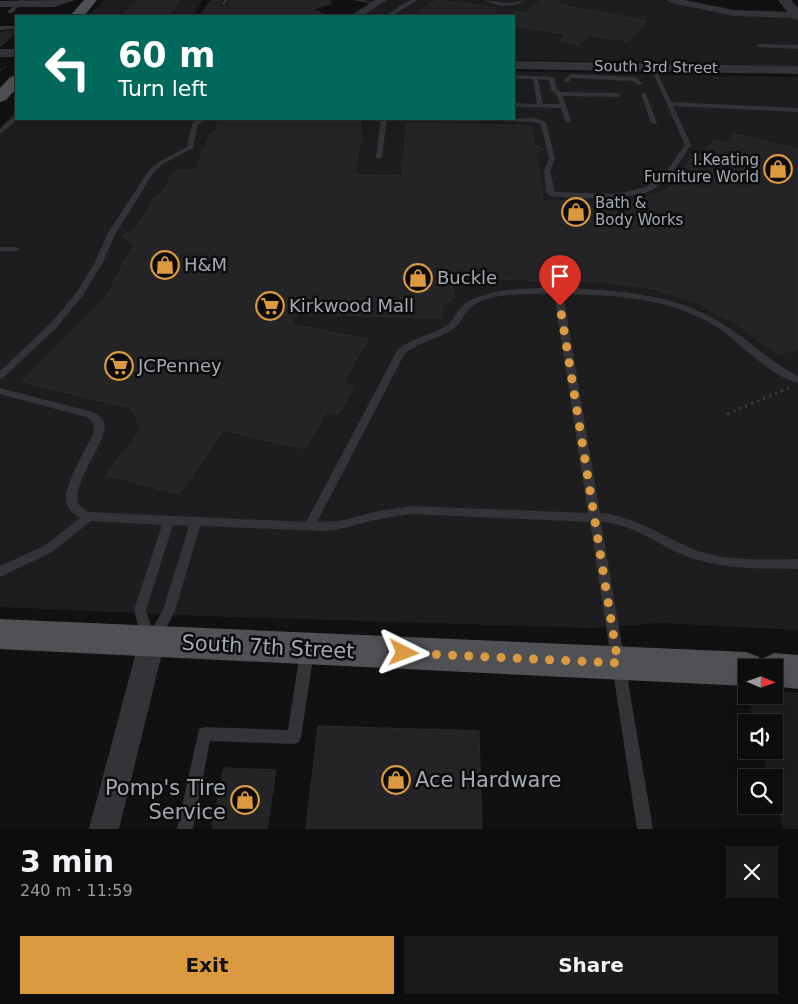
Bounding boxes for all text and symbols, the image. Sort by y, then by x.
icon: left [35,35,100,100]
text: 60 m [118,35,215,75]
street label: South 3rd Street [594,57,718,77]
text: Turn left [118,76,207,101]
place label: I.Keating Furniture World [644,151,759,186]
shop icon: I.Keating Furniture World [763,154,793,184]
place label: Bath & Body Works [595,194,684,229]
shop icon: Bath & Body Works [561,197,591,227]
shop icon: H&M [150,250,180,280]
place label: H&M [184,254,227,275]
pin [539,255,581,306]
icon: arrive [546,262,574,290]
shop icon: Buckle [403,263,433,293]
place label: Buckle [437,267,497,288]
supermarket icon: Kirkwood Mall [255,291,285,321]
place label: Kirkwood Mall [289,295,414,316]
supermarket icon: JCPenney [104,351,134,381]
place label: JCPenney [137,355,222,376]
position arrow [377,626,429,678]
street label: South 7th Street [181,630,355,664]
north arrow [738,659,782,704]
map controls [738,659,783,814]
button: sound [738,714,783,759]
shop icon: Ace Hardware [381,765,411,795]
place label: Ace Hardware [415,768,562,792]
button: search [738,769,783,814]
place label: Pomp's Tire Service [105,776,226,824]
shop icon: Pomp's Tire Service [230,785,260,815]
text: 3 min [20,844,114,879]
button: close [726,846,778,898]
text: 240 m · 11:59 [20,881,133,900]
button: Exit [20,936,394,994]
button: Share [404,936,778,994]

